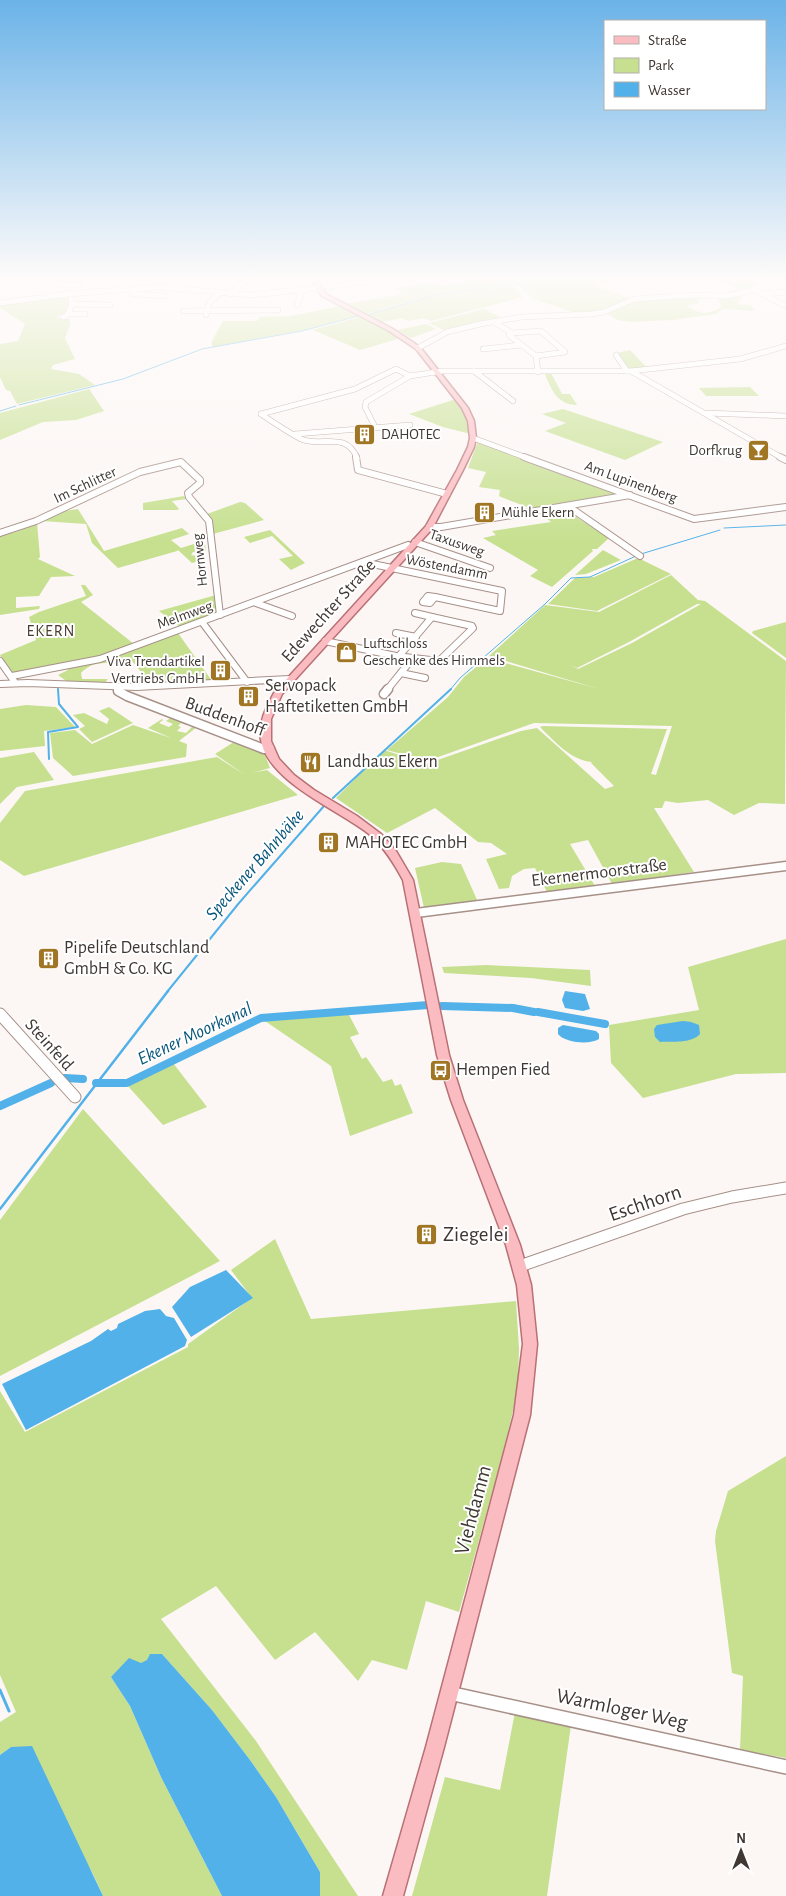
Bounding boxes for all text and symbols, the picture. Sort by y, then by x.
legend [604,20,766,110]
text: Straße [648,33,687,48]
text: Park [648,58,674,73]
text: Wasser [648,83,691,98]
building icon: DAHOTEC [353,422,377,446]
place label: DAHOTEC [381,427,440,442]
bar icon: Dorfkrug [746,438,770,462]
place label: Dorfkrug [689,443,743,458]
street label: Am Lupinenberg [583,458,680,506]
street label: Im Schlitter [51,464,119,506]
building icon: Mühle Ekern [473,500,497,524]
place label: Mühle Ekern [501,505,574,520]
street label: Taxusweg [428,527,487,560]
street label: Hornweg [190,532,210,587]
street label: Wöstendamm [405,552,489,582]
street label: Edewechter Straße [278,556,380,666]
street label: Melmweg [155,598,215,632]
district label: EKERN [27,623,75,639]
place label: Luftschloss Geschenke des Himmels [363,636,505,668]
shop icon: Luftschloss Geschenke des Himmels [335,640,359,664]
place label: Viva Trendartikel Vertriebs GmbH [107,654,205,686]
building icon: Viva Trendartikel Vertriebs GmbH [209,658,233,682]
place label: Servopack Haftetiketten GmbH [265,677,409,716]
building icon: Servopack Haftetiketten GmbH [237,684,261,708]
street label: Buddenhoff [183,694,269,740]
restaurant icon: Landhaus Ekern [299,750,323,774]
place label: Landhaus Ekern [327,753,438,771]
water label: Speckener Bahnbäke [202,806,308,924]
building icon: MAHOTEC GmbH [317,831,341,855]
place label: MAHOTEC GmbH [345,834,468,852]
street label: Ekernermoorstraße [530,856,668,890]
place label: Pipelife Deutschland GmbH & Co. KG [64,939,209,978]
building icon: Pipelife Deutschland GmbH & Co. KG [36,946,60,970]
water label: Ekener Moorkanal [135,999,256,1069]
street label: Steinfeld [21,1016,77,1074]
bus stop icon: Hempen Fied [428,1058,452,1082]
place label: Hempen Fied [456,1061,550,1079]
street label: Eschhorn [606,1181,684,1225]
building icon: Ziegelei [415,1222,439,1246]
place label: Ziegelei [443,1224,509,1245]
street label: Viehdamm [451,1463,495,1557]
street label: Warmloger Weg [554,1685,690,1733]
north arrow [716,1826,766,1876]
text: N [736,1832,746,1846]

